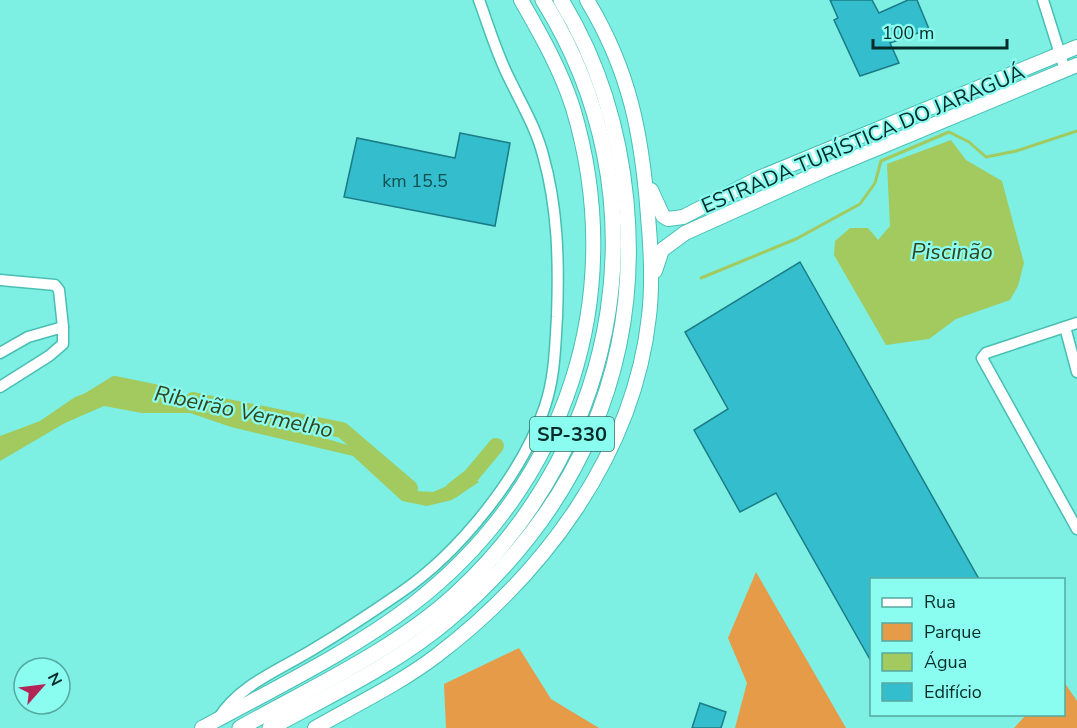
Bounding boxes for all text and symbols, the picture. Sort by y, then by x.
scale bar [873,12,1006,50]
text: 100 m [882,21,934,45]
street label: ESTRADA TURÍSTICA DO JARAGUÁ [697,58,1029,220]
house number: km 15.5 [382,169,448,193]
water label: Piscinão [911,237,993,267]
water label: Ribeirão Vermelho [152,378,336,446]
road number: SP-330 [530,417,614,451]
legend [870,578,1065,716]
text: Rua [924,590,956,614]
text: Parque [924,620,981,644]
text: Água [924,650,967,674]
north arrow [12,656,72,716]
text: N [42,669,67,690]
text: Edifício [924,680,982,704]

